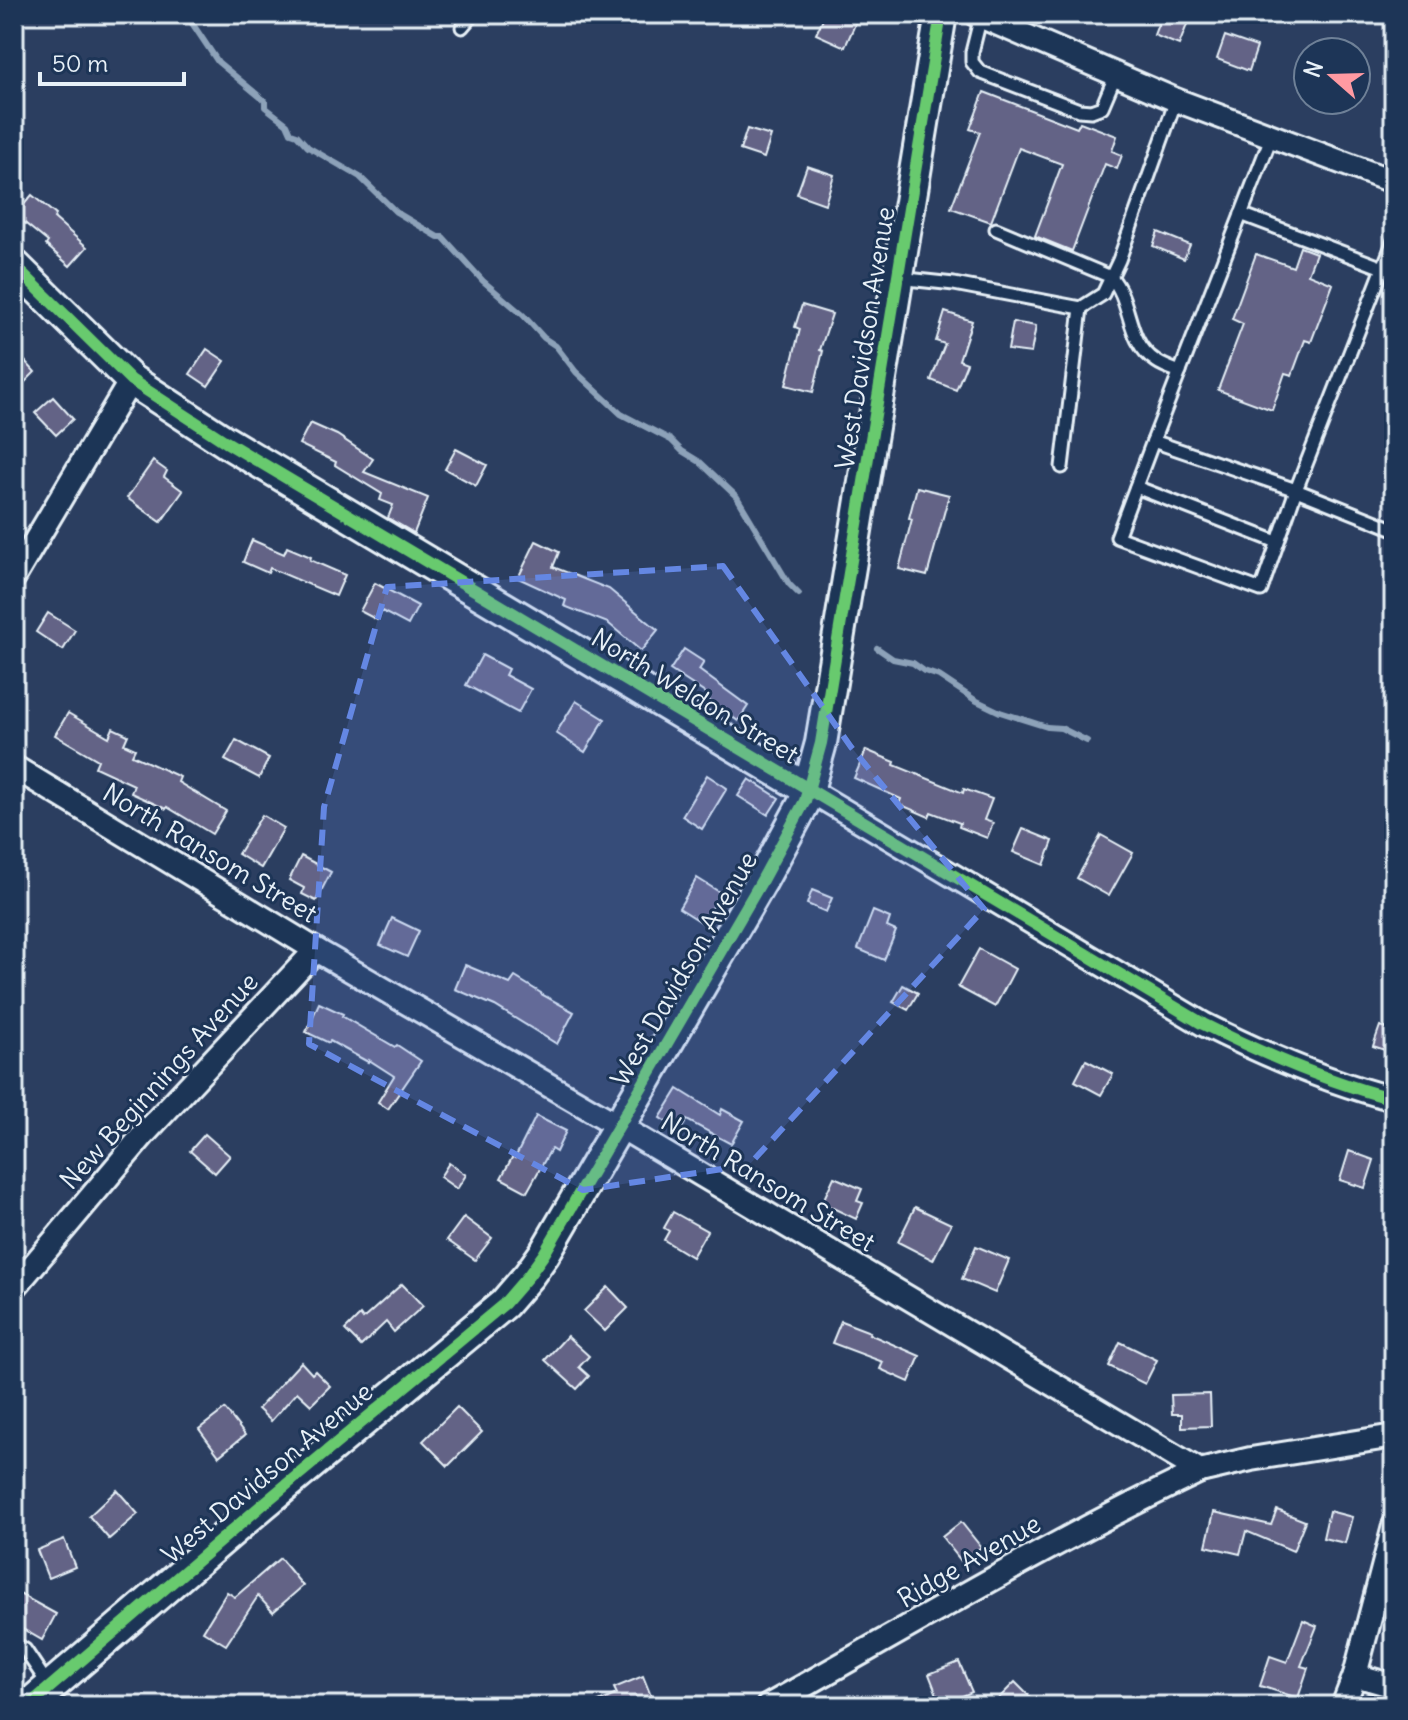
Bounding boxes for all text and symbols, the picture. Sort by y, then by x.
scale bar [40,36,184,86]
north arrow [1292,36,1372,116]
text: 50 m [52,48,108,78]
text: N [1297,57,1329,81]
street label: West Davidson Avenue [827,204,902,472]
street label: North Weldon Street [586,621,805,771]
street label: North Ransom Street [97,776,324,930]
street label: West Davidson Avenue [603,846,764,1092]
street label: New Beginnings Avenue [53,965,265,1196]
street label: North Ransom Street [655,1105,882,1259]
street label: West Davidson Avenue [154,1375,379,1571]
street label: Ridge Avenue [891,1506,1046,1615]

